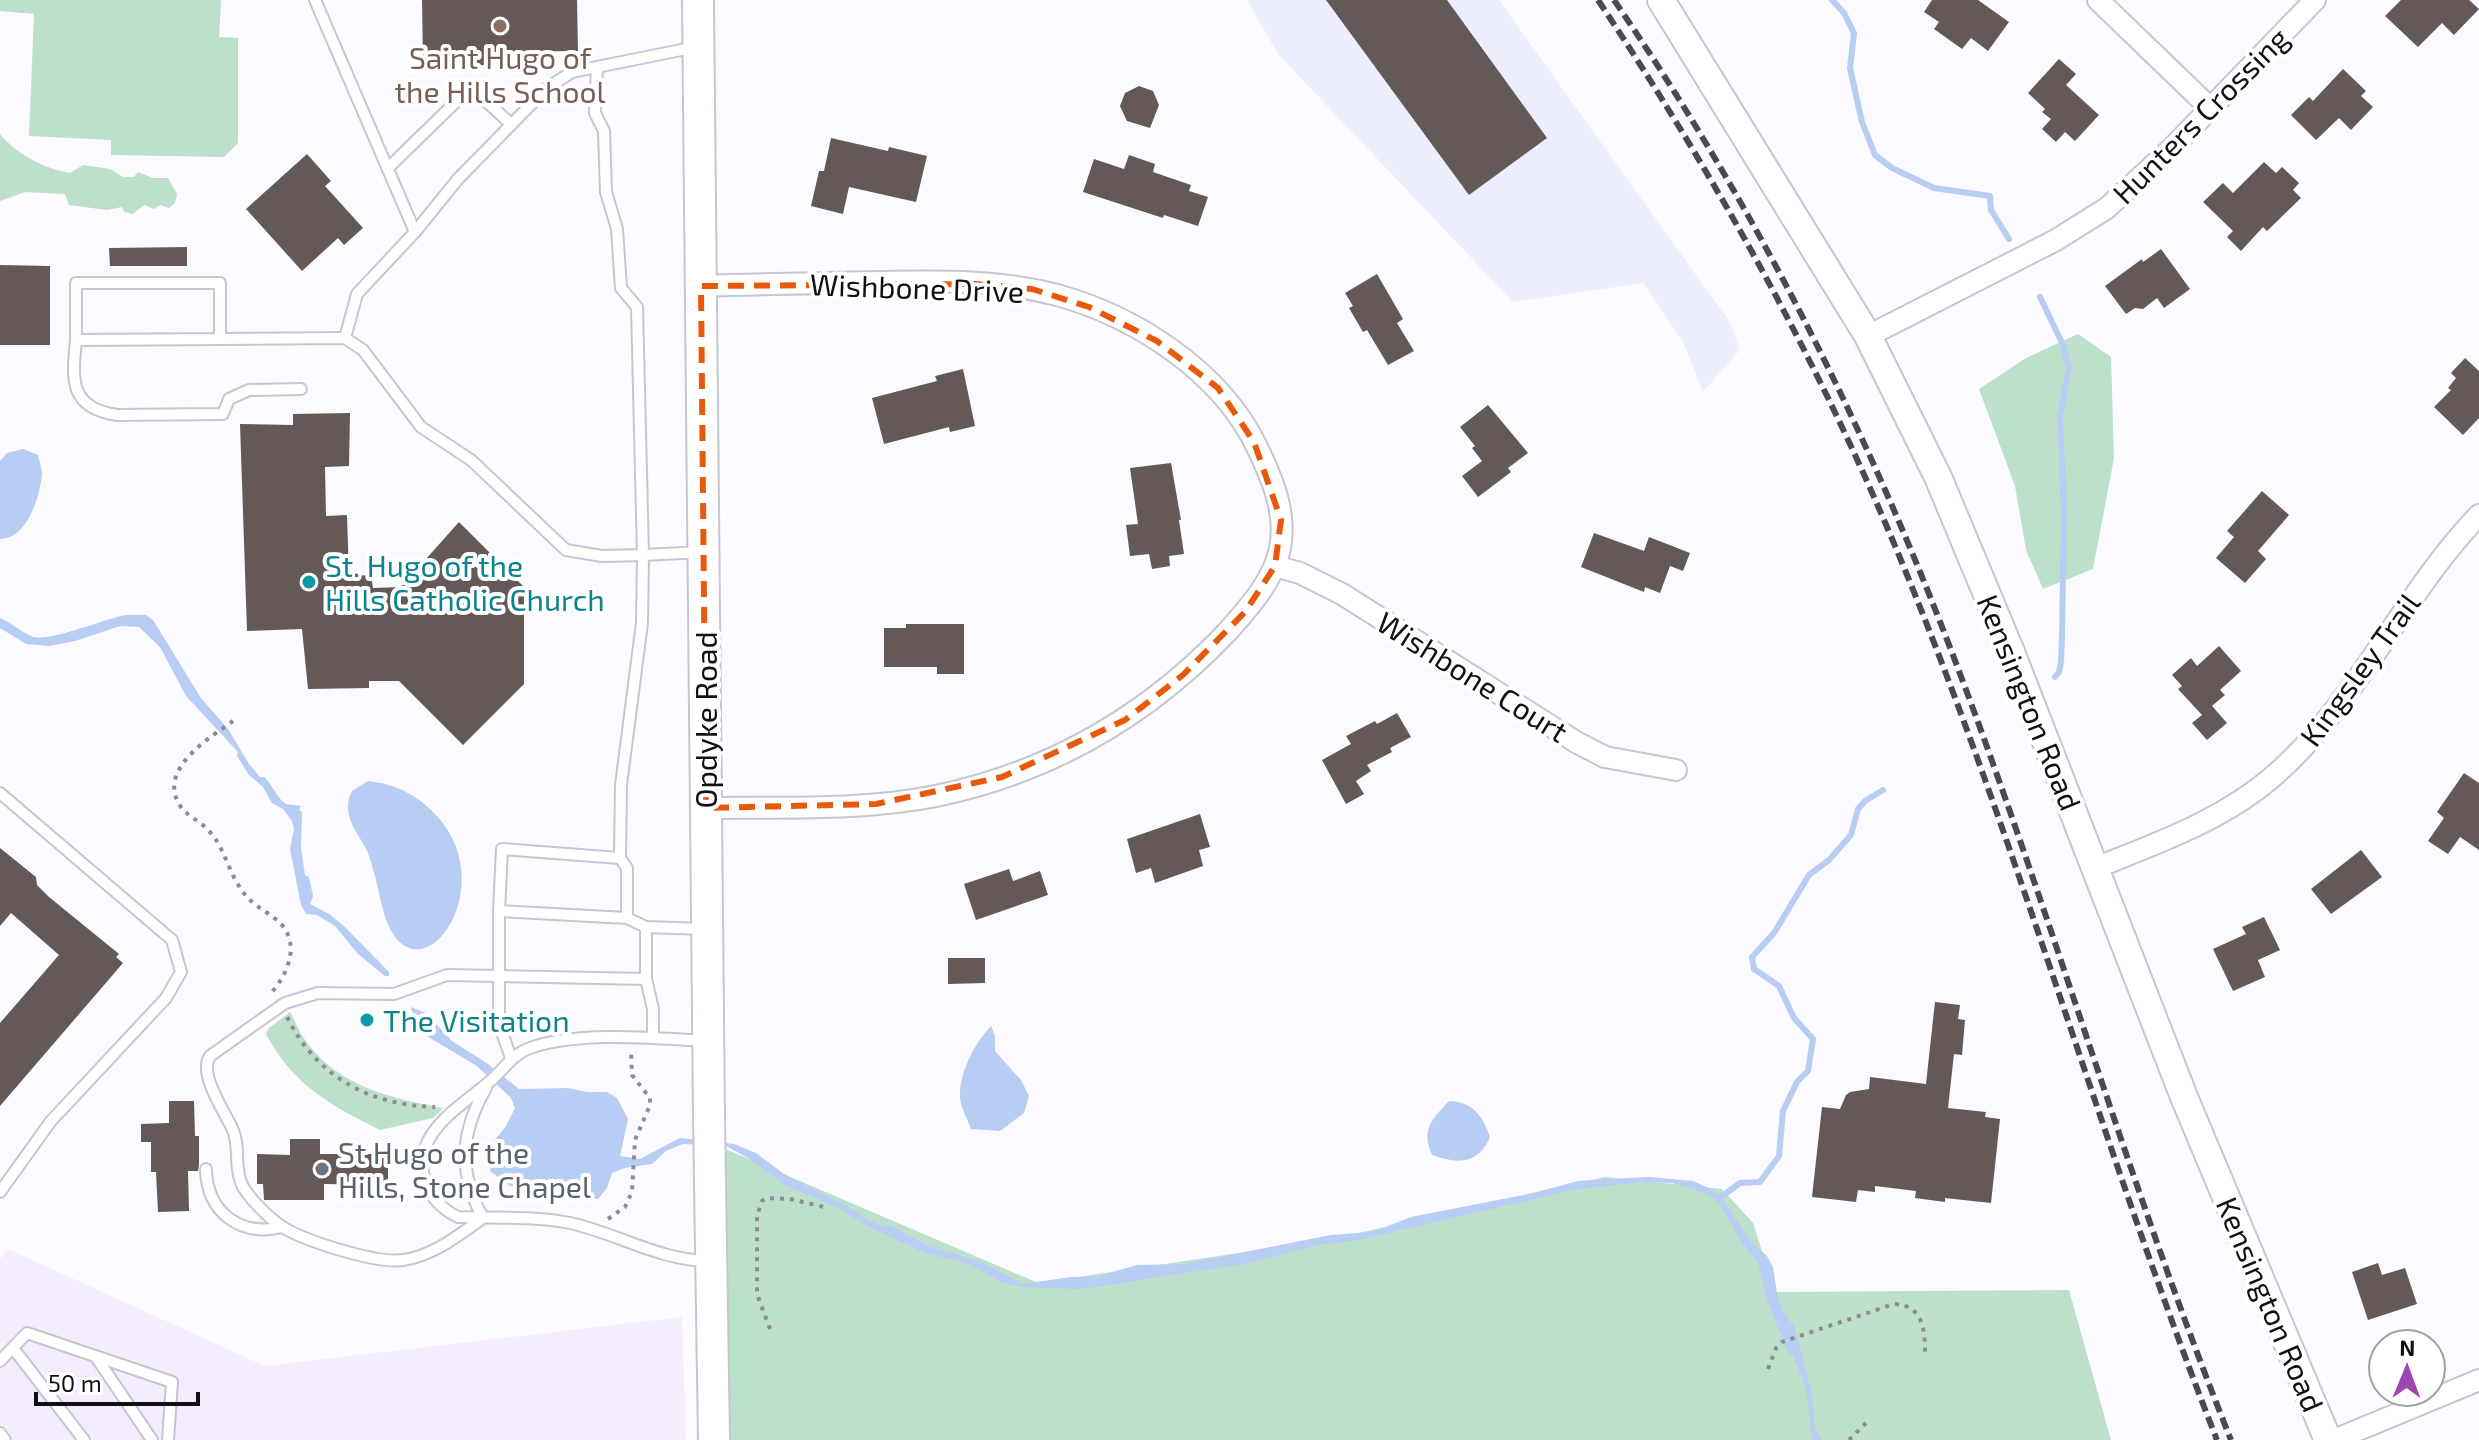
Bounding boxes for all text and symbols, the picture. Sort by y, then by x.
marker: Saint Hugo of the Hills School [491,17,509,35]
street label: Hunters Crossing [2105,19,2296,210]
place label: Saint Hugo of the Hills School [395,39,605,109]
street label: Wishbone Drive [809,265,1025,309]
place label: St. Hugo of the Hills Catholic Church [325,547,605,617]
marker: St. Hugo of the Hills Catholic Church [300,573,318,591]
street label: Kingsley Trail [2291,585,2427,752]
street label: Kensington Road [1970,589,2090,815]
street label: Wishbone Court [1371,603,1575,749]
street label: Opdyke Road [687,631,723,809]
place label: The Visitation [383,1002,570,1038]
marker: The Visitation [358,1011,376,1029]
place label: St Hugo of the Hills, Stone Chapel [338,1134,591,1204]
marker: St Hugo of the Hills, Stone Chapel [313,1160,331,1178]
street label: Kensington Road [2210,1191,2332,1417]
north arrow [2367,1328,2447,1408]
text: N [2399,1334,2416,1360]
scale bar [36,1356,198,1406]
text: 50 m [48,1368,102,1397]

